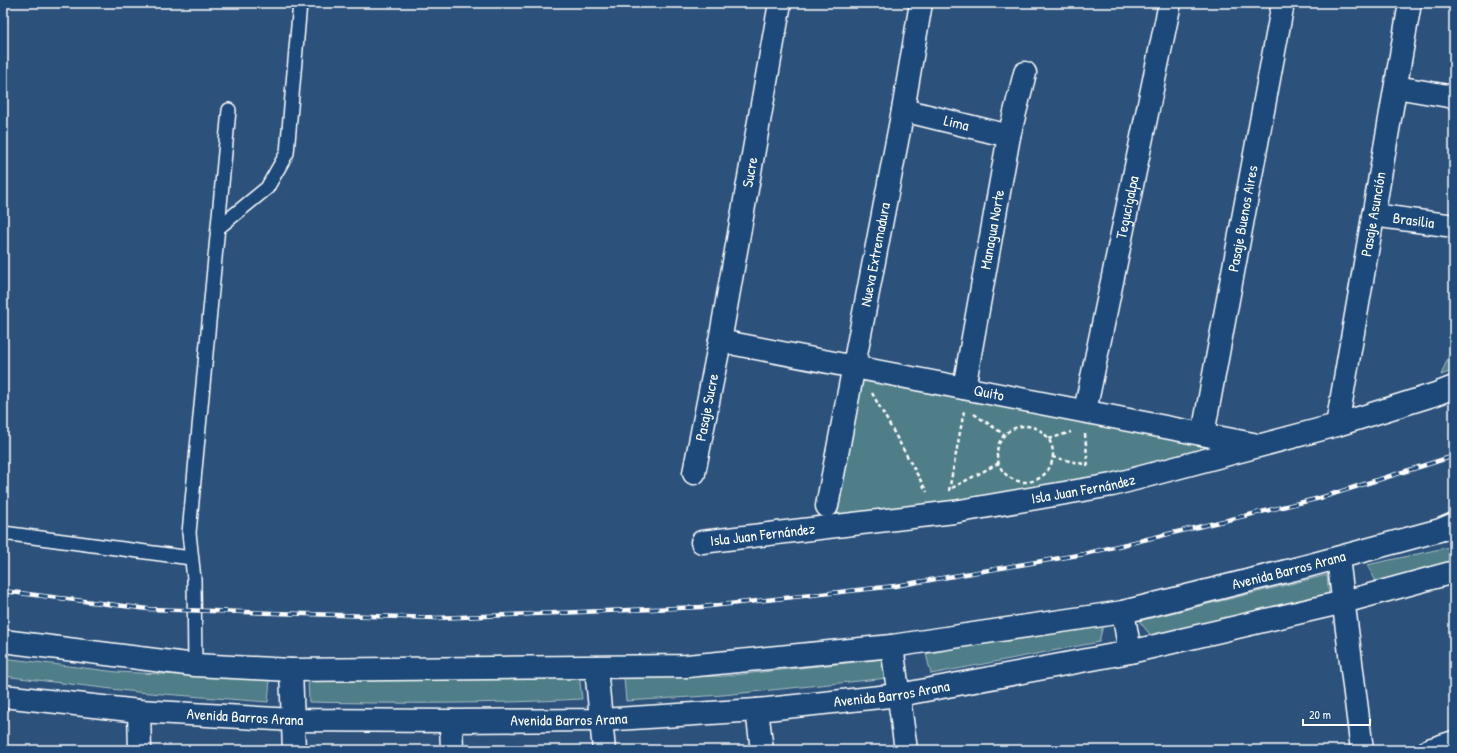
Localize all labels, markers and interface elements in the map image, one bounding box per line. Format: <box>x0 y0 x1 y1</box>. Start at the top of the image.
street label: Lima <box>942 109 971 136</box>
street label: Sucre <box>736 155 762 189</box>
street label: Pasaje Buenos Aires <box>1222 164 1263 273</box>
street label: Pasaje Asunción <box>1355 170 1391 258</box>
street label: Tegucigalpa <box>1110 174 1144 241</box>
street label: Managua Norte <box>974 188 1009 271</box>
street label: Nueva Extremadura <box>855 201 895 308</box>
street label: Brasilia <box>1392 207 1436 233</box>
street label: Pasaje Sucre <box>690 372 723 443</box>
street label: Quito <box>972 379 1006 406</box>
street label: Isla Juan Fernández <box>1030 468 1138 509</box>
street label: Isla Juan Fernández <box>709 518 817 551</box>
street label: Avenida Barros Arana <box>1230 545 1348 594</box>
street label: Avenida Barros Arana <box>833 675 951 712</box>
scale bar <box>1303 701 1370 727</box>
street label: Avenida Barros Arana <box>186 703 303 730</box>
text: 20 m <box>1309 706 1331 723</box>
street label: Avenida Barros Arana <box>510 707 628 731</box>

